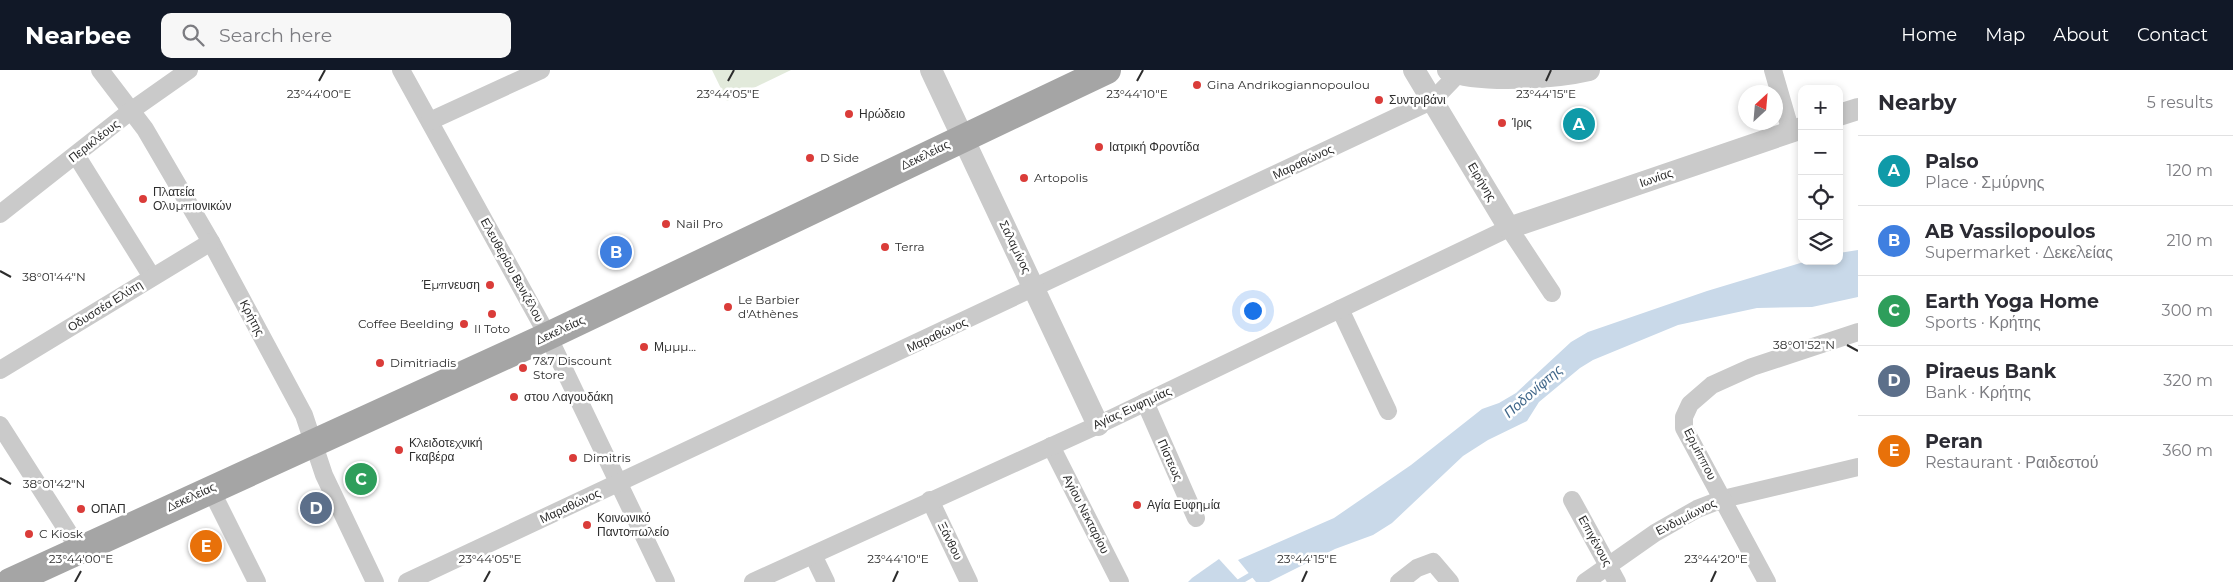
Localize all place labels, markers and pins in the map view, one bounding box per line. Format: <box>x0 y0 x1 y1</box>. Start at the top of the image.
place label: Gina Andrikogiannopoulou <box>1207 77 1370 92</box>
marker: Gina Andrikogiannopoulou <box>1191 79 1203 91</box>
place label: Συντριβάνι <box>1389 92 1446 107</box>
marker: Συντριβάνι <box>1373 94 1385 106</box>
pin: A <box>1563 105 1595 143</box>
place label: Ηρώδειο <box>859 106 906 121</box>
marker: Ηρώδειο <box>843 108 855 120</box>
place label: Ίρις <box>1511 115 1532 130</box>
marker: Ίρις <box>1496 117 1508 129</box>
place label: Ιατρική Φροντίδα <box>1109 139 1199 154</box>
marker: Ιατρική Φροντίδα <box>1093 141 1105 153</box>
place label: D Side <box>820 150 859 165</box>
marker: D Side <box>804 152 816 164</box>
place label: Artopolis <box>1034 170 1088 185</box>
marker: Artopolis <box>1018 172 1030 184</box>
place label: Πλατεία Ολυμπιονικών <box>153 184 231 213</box>
marker: Πλατεία Ολυμπιονικών <box>137 193 149 205</box>
place label: Nail Pro <box>676 216 723 231</box>
marker: Nail Pro <box>660 218 672 230</box>
pin: B <box>600 233 632 271</box>
place label: Terra <box>895 239 925 254</box>
marker: Terra <box>879 241 891 253</box>
place label: Έμπνευση <box>421 277 480 292</box>
marker: Έμπνευση <box>484 279 496 291</box>
place label: Le Barbier d'Athènes <box>738 292 800 321</box>
marker: Le Barbier d'Athènes <box>722 301 734 313</box>
marker: Il Toto <box>486 308 498 320</box>
place label: Coffee Beelding <box>358 316 454 331</box>
marker: Coffee Beelding <box>458 318 470 330</box>
place label: Il Toto <box>474 321 510 336</box>
place label: Μμμμ... <box>654 339 696 354</box>
marker: Μμμμ... <box>638 341 650 353</box>
place label: 7&7 Discount Store <box>533 353 612 382</box>
place label: Dimitriadis <box>390 355 456 370</box>
marker: Dimitriadis <box>374 357 386 369</box>
marker: 7&7 Discount Store <box>517 362 529 374</box>
place label: στου Λαγουδάκη <box>524 389 613 404</box>
marker: στου Λαγουδάκη <box>508 391 520 403</box>
place label: Κλειδοτεχνική Γκαβέρα <box>409 435 483 464</box>
marker: Κλειδοτεχνική Γκαβέρα <box>393 444 405 456</box>
place label: Dimitris <box>583 450 631 465</box>
marker: Dimitris <box>567 452 579 464</box>
pin: C <box>345 460 377 498</box>
pin: D <box>300 489 332 527</box>
place label: Αγία Ευφημία <box>1147 497 1220 512</box>
marker: Αγία Ευφημία <box>1131 499 1143 511</box>
place label: ΟΠΑΠ <box>91 501 126 516</box>
marker: ΟΠΑΠ <box>75 503 87 515</box>
place label: Κοινωνικό Παντοπωλείο <box>597 510 669 539</box>
marker: Κοινωνικό Παντοπωλείο <box>581 519 593 531</box>
place label: C Kiosk <box>39 526 84 541</box>
pin: E <box>190 527 222 565</box>
marker: C Kiosk <box>23 528 35 540</box>

